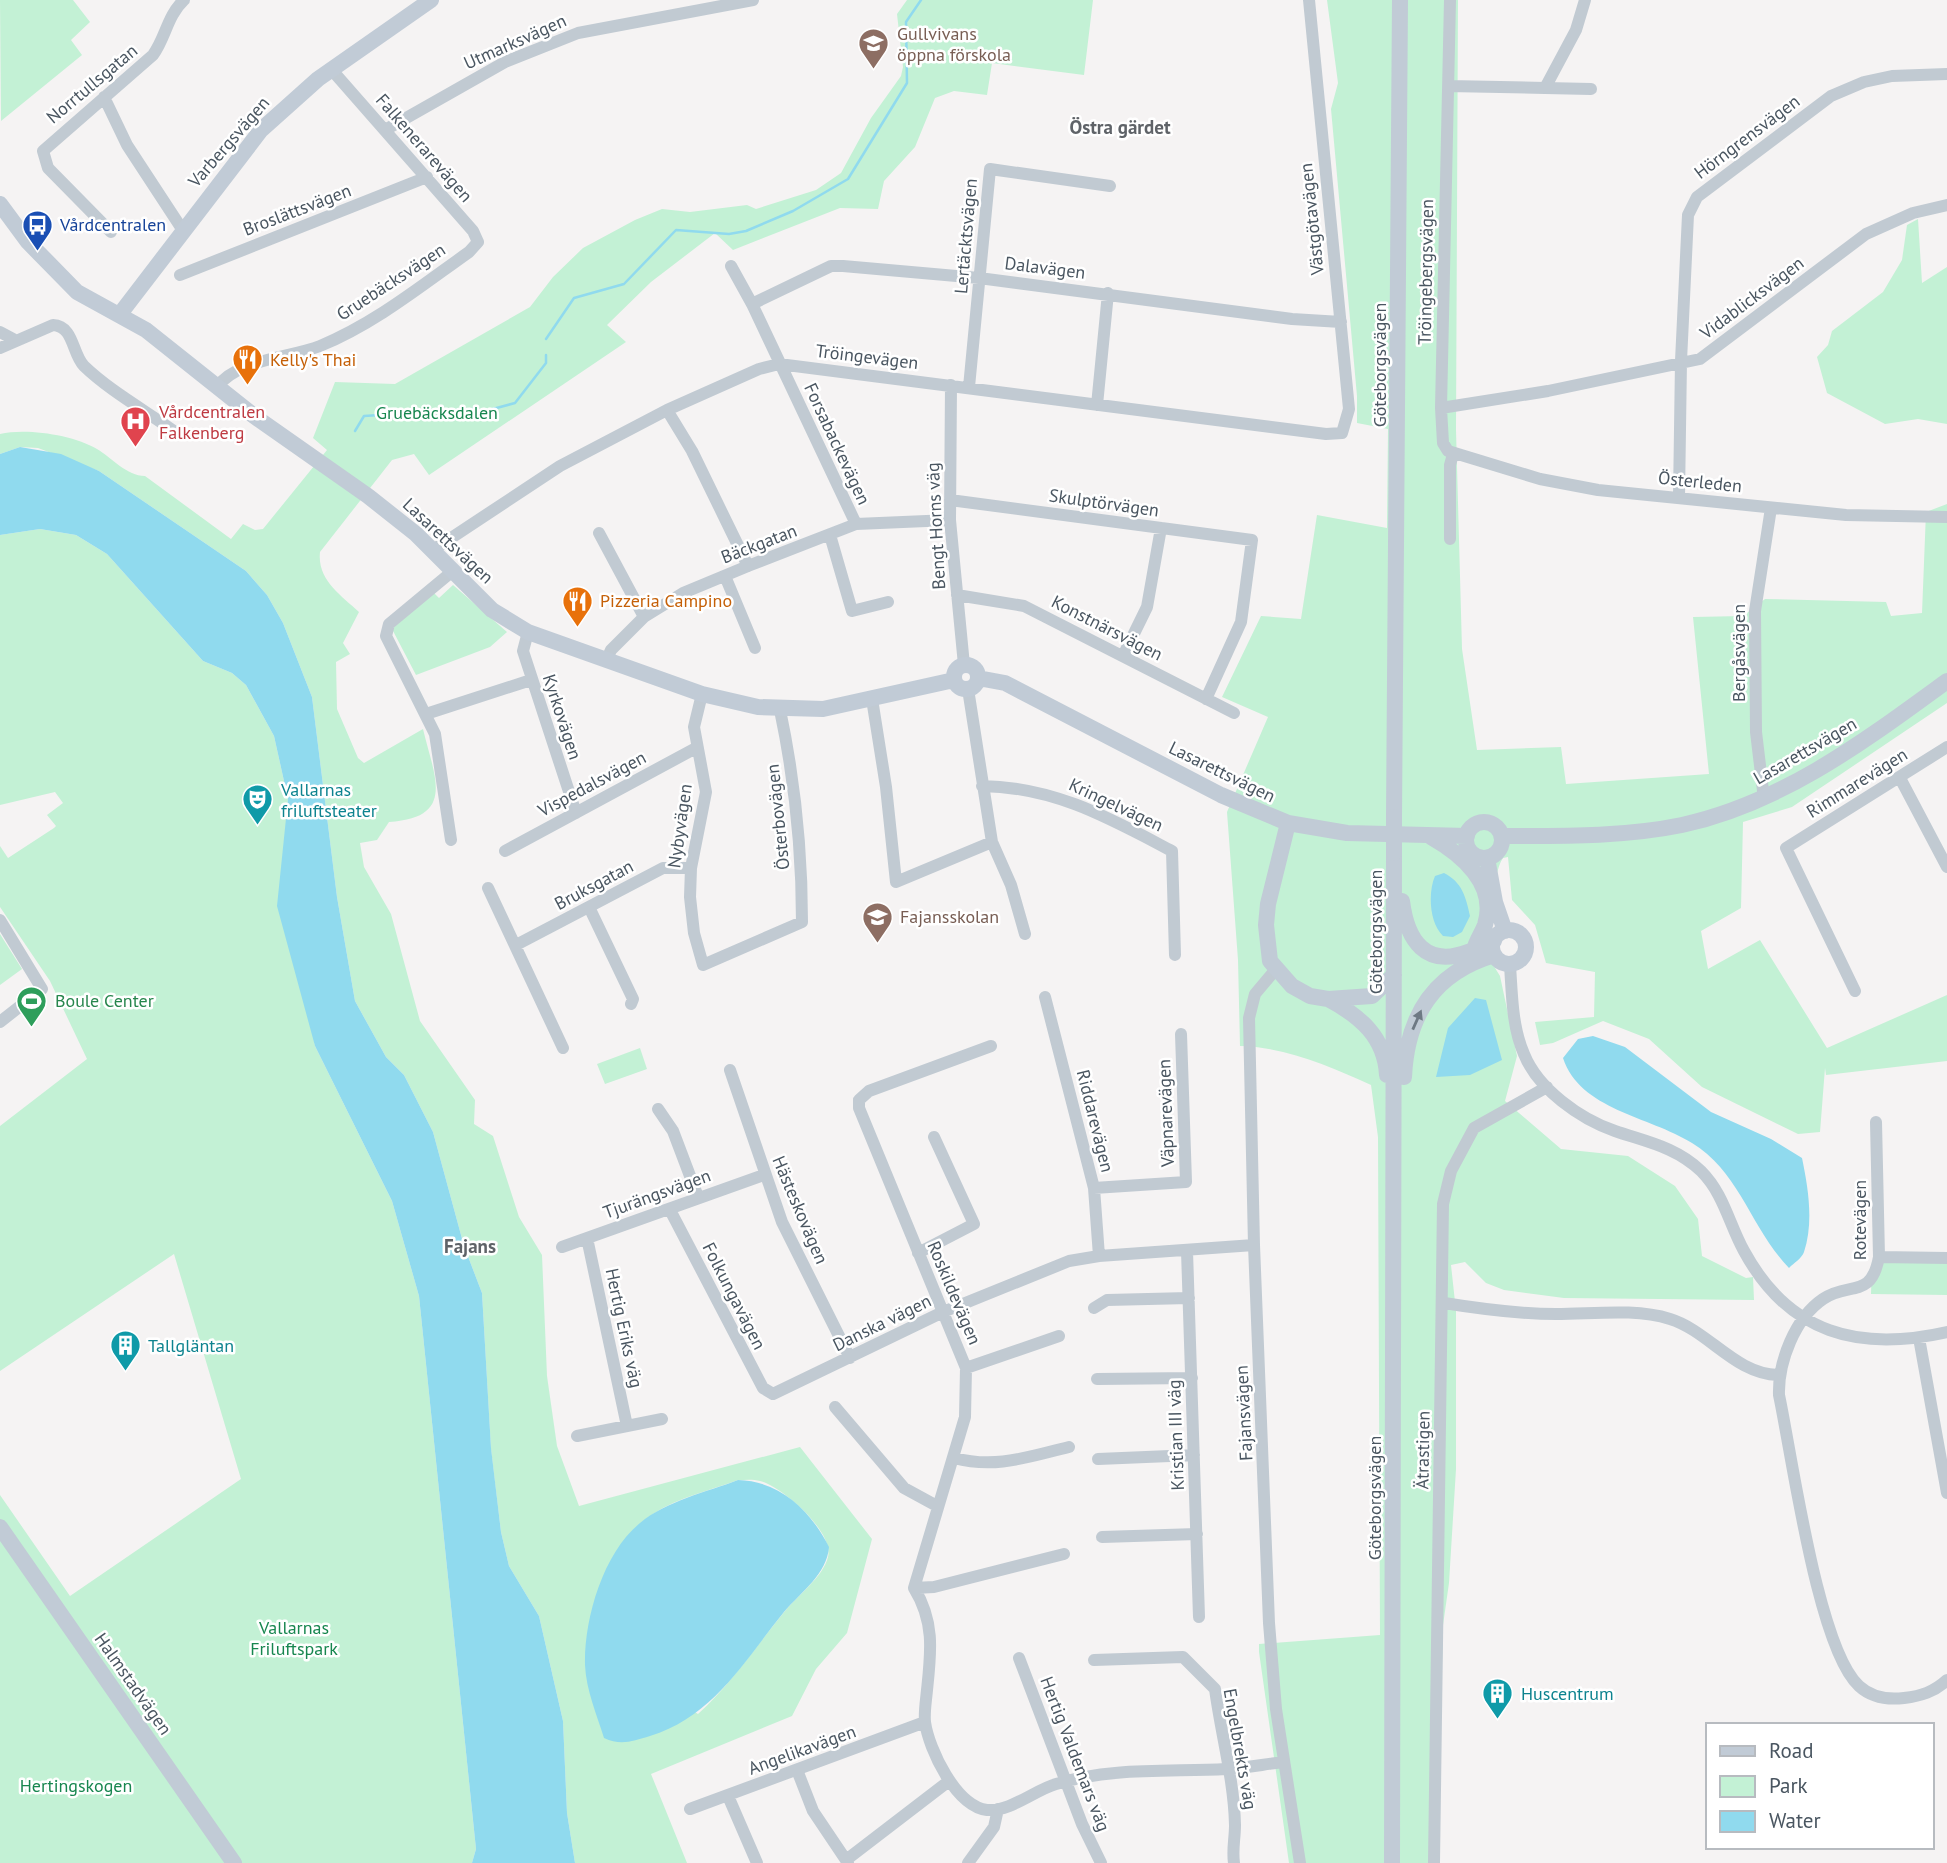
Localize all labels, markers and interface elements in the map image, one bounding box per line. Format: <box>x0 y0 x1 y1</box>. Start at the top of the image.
street label: Utmarksvägen <box>460 9 570 74</box>
place label: Gullvivans öppna förskola <box>897 22 1011 66</box>
school or university icon: Gullvivans öppna förskola <box>857 27 891 71</box>
street label: Norrtullsgatan <box>41 39 142 128</box>
street label: Falkenerarevägen <box>371 89 478 207</box>
street label: Hörngrensvägen <box>1689 89 1804 184</box>
street label: Varbergsvägen <box>182 92 274 193</box>
district label: Östra gärdet <box>1069 115 1171 139</box>
street label: Västgötavägen <box>1294 162 1329 277</box>
street label: Lertäcktsvägen <box>949 177 982 295</box>
street label: Broslättsvägen <box>239 178 354 241</box>
street label: Tröingebergsvägen <box>1413 199 1438 345</box>
bus stop icon: Vårdcentralen <box>20 208 54 252</box>
place label: Vårdcentralen <box>59 213 166 236</box>
street label: Gruebäcksvägen <box>332 238 449 325</box>
street label: Dalavägen <box>1003 251 1087 284</box>
street label: Vidablicksvägen <box>1694 251 1808 345</box>
street label: Göteborgsvägen <box>1368 303 1391 427</box>
street label: Tröingevägen <box>814 339 920 374</box>
restaurant icon: Kelly's Thai <box>230 343 264 387</box>
place label: Kelly's Thai <box>270 348 356 371</box>
street label: Forsabackevägen <box>799 379 876 508</box>
place label: Vårdcentralen Falkenberg <box>158 400 265 444</box>
park label: Gruebäcksdalen <box>376 401 498 424</box>
hospital icon: Vårdcentralen Falkenberg <box>119 405 153 449</box>
street label: Bengt Horns väg <box>921 462 950 590</box>
street label: Österleden <box>1657 466 1743 497</box>
street label: Skulptörvägen <box>1048 483 1161 522</box>
street label: Lasarettsvägen <box>398 493 498 588</box>
street label: Bäckgatan <box>718 519 800 569</box>
restaurant icon: Pizzeria Campino <box>560 584 594 628</box>
place label: Pizzeria Campino <box>600 589 732 612</box>
street label: Konstnärsvägen <box>1048 590 1167 666</box>
street label: Bergåsvägen <box>1727 604 1750 702</box>
street label: Kyrkovägen <box>538 671 587 763</box>
street label: Lasarettsvägen <box>1749 712 1861 789</box>
street label: Lasarettsvägen <box>1165 736 1279 807</box>
street label: Rimmarevägen <box>1802 742 1912 823</box>
street label: Vispedalsvägen <box>533 745 650 822</box>
street label: Österbovägen <box>761 763 795 871</box>
street label: Kringelvägen <box>1065 773 1167 836</box>
place label: Vallarnas friluftsteater <box>280 778 377 822</box>
street label: Nybyvägen <box>662 782 697 870</box>
theatre icon: Vallarnas friluftsteater <box>241 783 275 827</box>
street label: Bruksgatan <box>550 854 637 915</box>
street label: Göteborgsvägen <box>1364 870 1387 994</box>
school or university icon: Fajansskolan <box>860 900 894 944</box>
place label: Fajansskolan <box>900 905 999 928</box>
sports icon: Boule Center <box>15 984 49 1028</box>
place label: Boule Center <box>55 989 154 1012</box>
one-way arrow <box>1411 1010 1423 1030</box>
street label: Väpnarevägen <box>1152 1059 1179 1168</box>
street label: Riddarevägen <box>1072 1067 1119 1175</box>
street label: Hästeskovägen <box>767 1152 834 1267</box>
street label: Tjurängsvägen <box>600 1163 714 1224</box>
street label: Rotevägen <box>1848 1180 1871 1260</box>
district label: Fajans <box>444 1234 496 1258</box>
street label: Roskildevägen <box>922 1237 987 1348</box>
street label: Folkungavägen <box>698 1238 771 1353</box>
street label: Hertig Eriks väg <box>601 1266 648 1390</box>
street label: Danska vägen <box>829 1289 935 1356</box>
building icon: Tallgläntan <box>108 1329 142 1373</box>
place label: Tallgläntan <box>148 1334 234 1357</box>
street label: Fajansvägen <box>1230 1365 1257 1461</box>
street label: Kristian III väg <box>1162 1379 1189 1491</box>
street label: Ätrastigen <box>1410 1411 1435 1489</box>
street label: Göteborgsvägen <box>1363 1436 1386 1560</box>
park label: Vallarnas Friluftspark <box>250 1616 338 1660</box>
street label: Halmstadvägen <box>90 1628 177 1739</box>
street label: Hertig Valdemars väg <box>1035 1673 1116 1835</box>
building icon: Huscentrum <box>1481 1677 1515 1721</box>
place label: Huscentrum <box>1521 1682 1614 1705</box>
street label: Engelbrekts väg <box>1219 1687 1262 1811</box>
street label: Angelikavägen <box>745 1719 859 1780</box>
legend <box>1706 1723 1933 1849</box>
text: Road <box>1769 1737 1813 1764</box>
text: Park <box>1769 1772 1808 1799</box>
park label: Hertingskogen <box>20 1774 132 1797</box>
text: Water <box>1769 1807 1821 1834</box>

